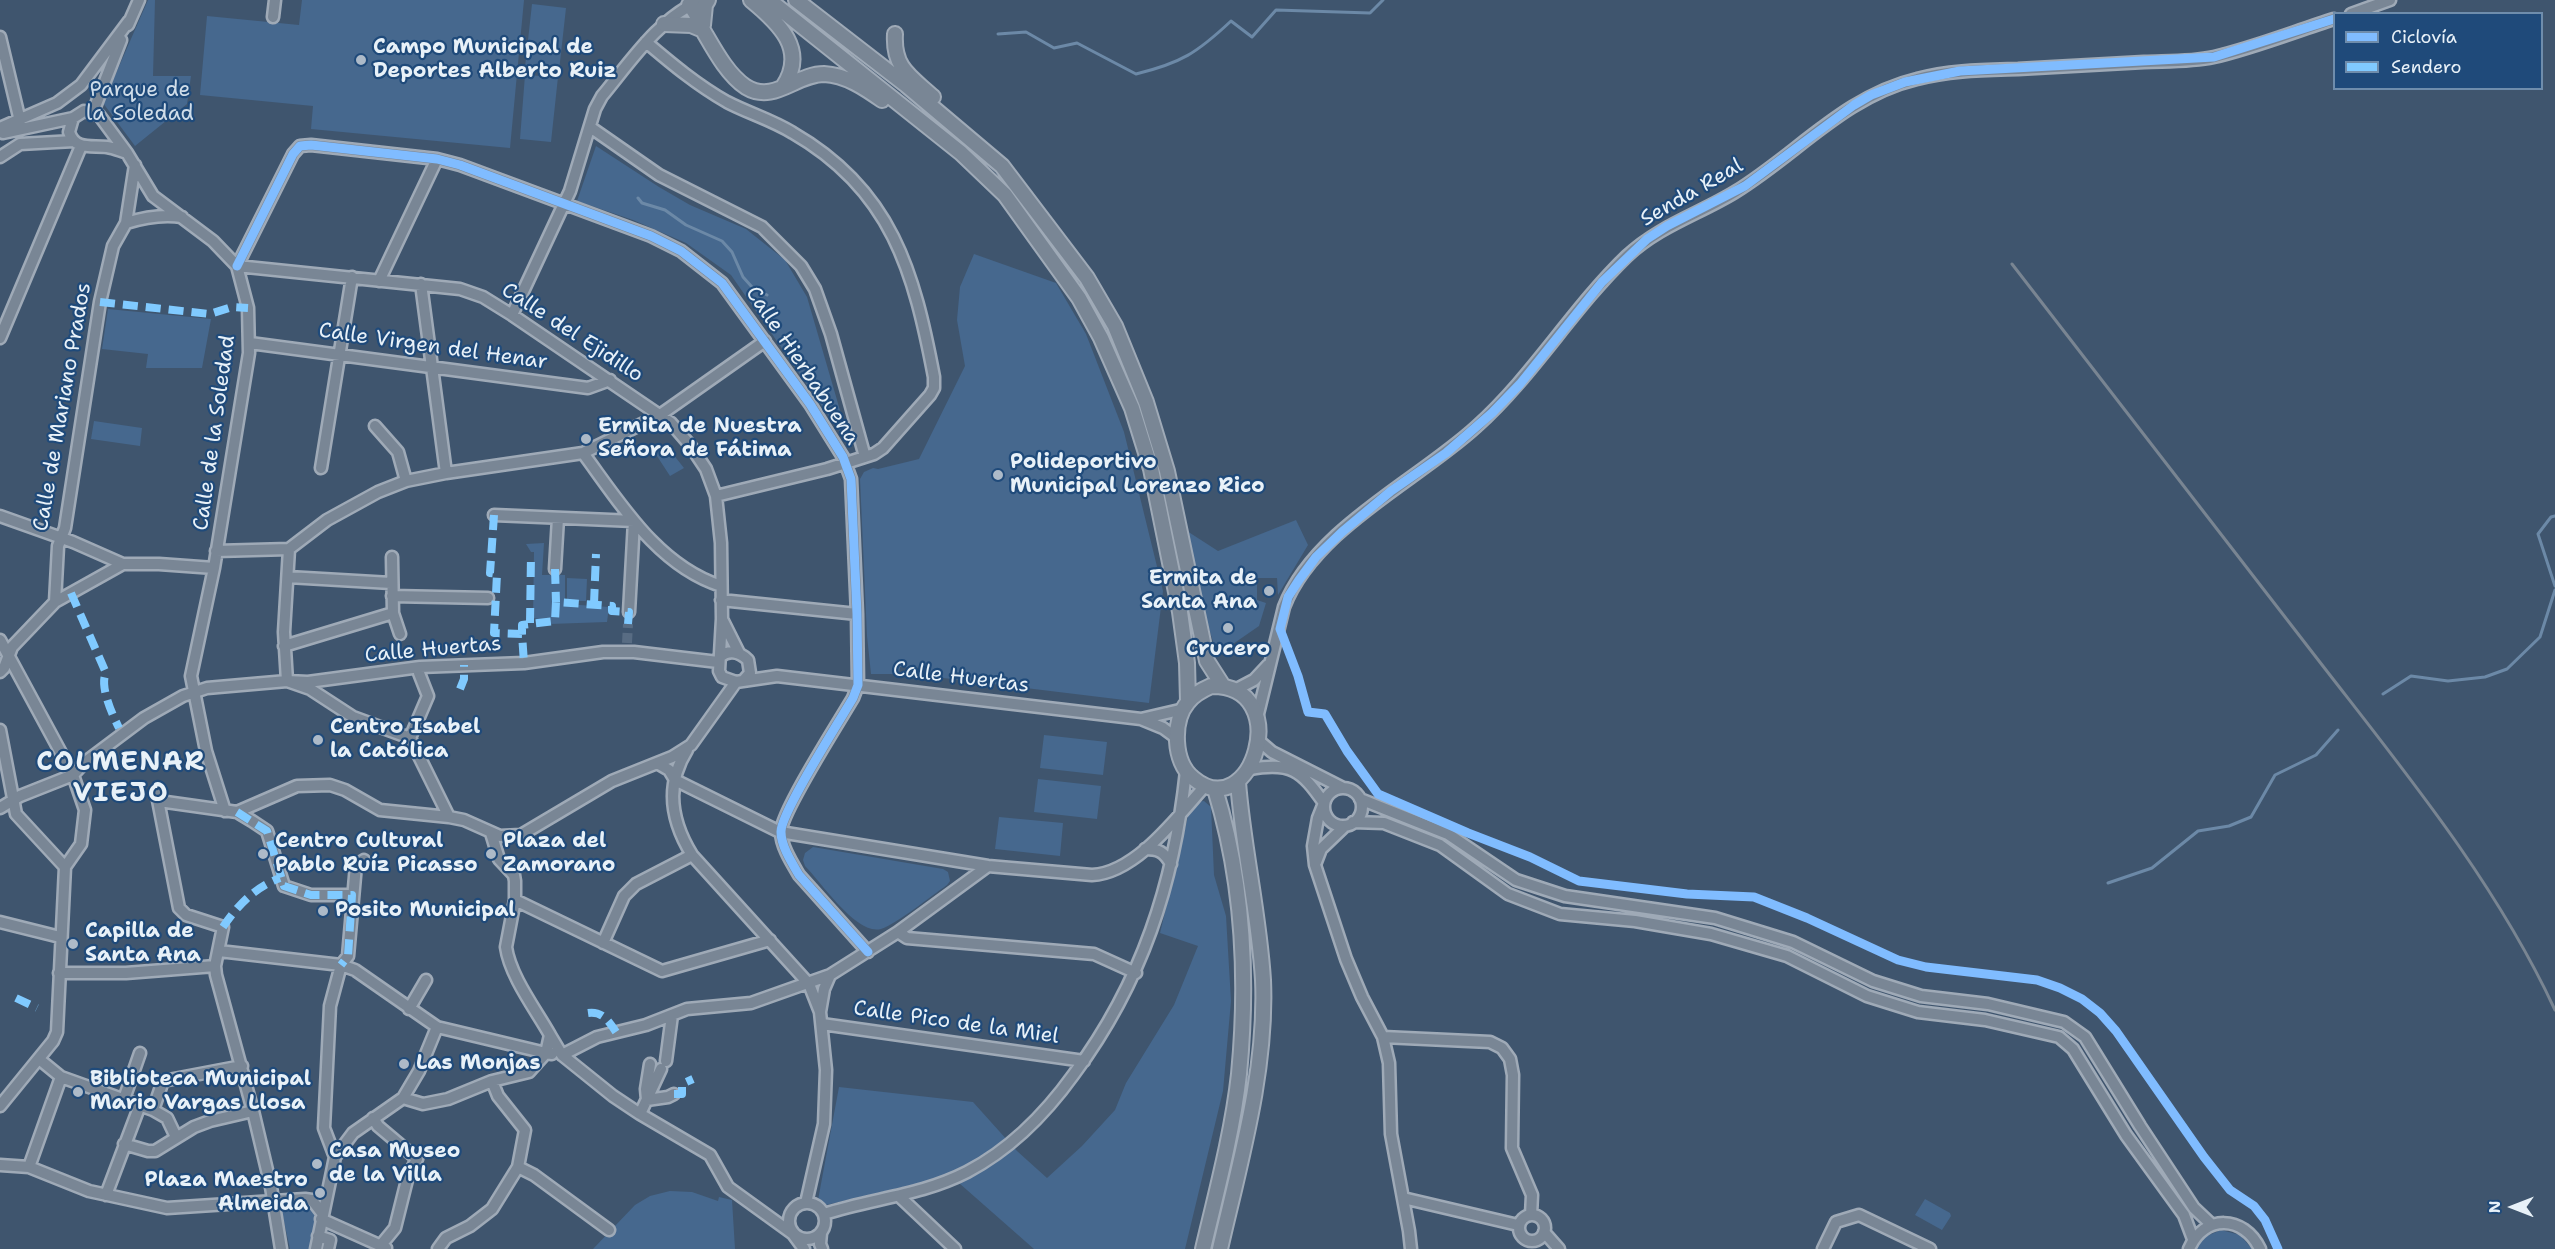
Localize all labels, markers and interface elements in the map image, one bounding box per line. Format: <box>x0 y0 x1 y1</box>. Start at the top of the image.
legend <box>2333 12 2543 90</box>
text: Ciclovía <box>2391 25 2457 49</box>
place label: Campo Municipal de Deportes Alberto Ruiz <box>373 35 617 85</box>
marker: Campo Municipal de Deportes Alberto Ruiz <box>354 53 368 67</box>
text: Sendero <box>2391 55 2461 79</box>
park label: Parque de la Soledad <box>86 78 194 128</box>
street label: Senda Real <box>1636 153 1748 233</box>
street label: Calle del Ejidillo <box>496 278 648 388</box>
street label: Calle de Mariano Prados <box>29 281 97 533</box>
street label: Calle Hierbabuena <box>740 282 864 450</box>
street label: Calle Virgen del Henar <box>317 318 549 376</box>
street label: Calle de la Soledad <box>189 334 241 532</box>
place label: Ermita de Nuestra Señora de Fátima <box>598 414 801 464</box>
marker: Ermita de Nuestra Señora de Fátima <box>579 432 593 446</box>
place label: Polideportivo Municipal Lorenzo Rico <box>1010 450 1265 500</box>
marker: Polideportivo Municipal Lorenzo Rico <box>991 468 1005 482</box>
place label: Ermita de Santa Ana <box>1141 566 1257 616</box>
marker: Ermita de Santa Ana <box>1262 584 1276 598</box>
marker: Crucero <box>1221 621 1235 635</box>
street label: Calle Huertas <box>364 631 502 669</box>
place label: Crucero <box>1186 637 1270 663</box>
street label: Calle Huertas <box>891 657 1031 699</box>
place label: Centro Isabel la Católica <box>330 715 480 765</box>
marker: Centro Isabel la Católica <box>311 733 325 747</box>
district label: COLMENAR VIEJO <box>36 747 206 810</box>
place label: Centro Cultural Pablo Ruíz Picasso <box>275 829 478 879</box>
place label: Plaza del Zamorano <box>503 829 615 879</box>
marker: Centro Cultural Pablo Ruíz Picasso <box>256 847 270 861</box>
marker: Plaza del Zamorano <box>484 847 498 861</box>
place label: Posito Municipal <box>335 898 516 924</box>
marker: Posito Municipal <box>316 904 330 918</box>
place label: Capilla de Santa Ana <box>85 919 201 969</box>
marker: Capilla de Santa Ana <box>66 937 80 951</box>
street label: Calle Pico de la Miel <box>852 996 1060 1050</box>
place label: Las Monjas <box>416 1051 540 1077</box>
marker: Las Monjas <box>397 1057 411 1071</box>
place label: Biblioteca Municipal Mario Vargas Llosa <box>90 1067 311 1117</box>
marker: Biblioteca Municipal Mario Vargas Llosa <box>71 1085 85 1099</box>
place label: Casa Museo de la Villa <box>329 1139 460 1189</box>
marker: Casa Museo de la Villa <box>310 1157 324 1171</box>
place label: Plaza Maestro Almeida <box>144 1168 308 1218</box>
north arrow <box>2483 1177 2543 1237</box>
marker: Plaza Maestro Almeida <box>313 1186 327 1200</box>
text: N <box>2484 1201 2505 1213</box>

